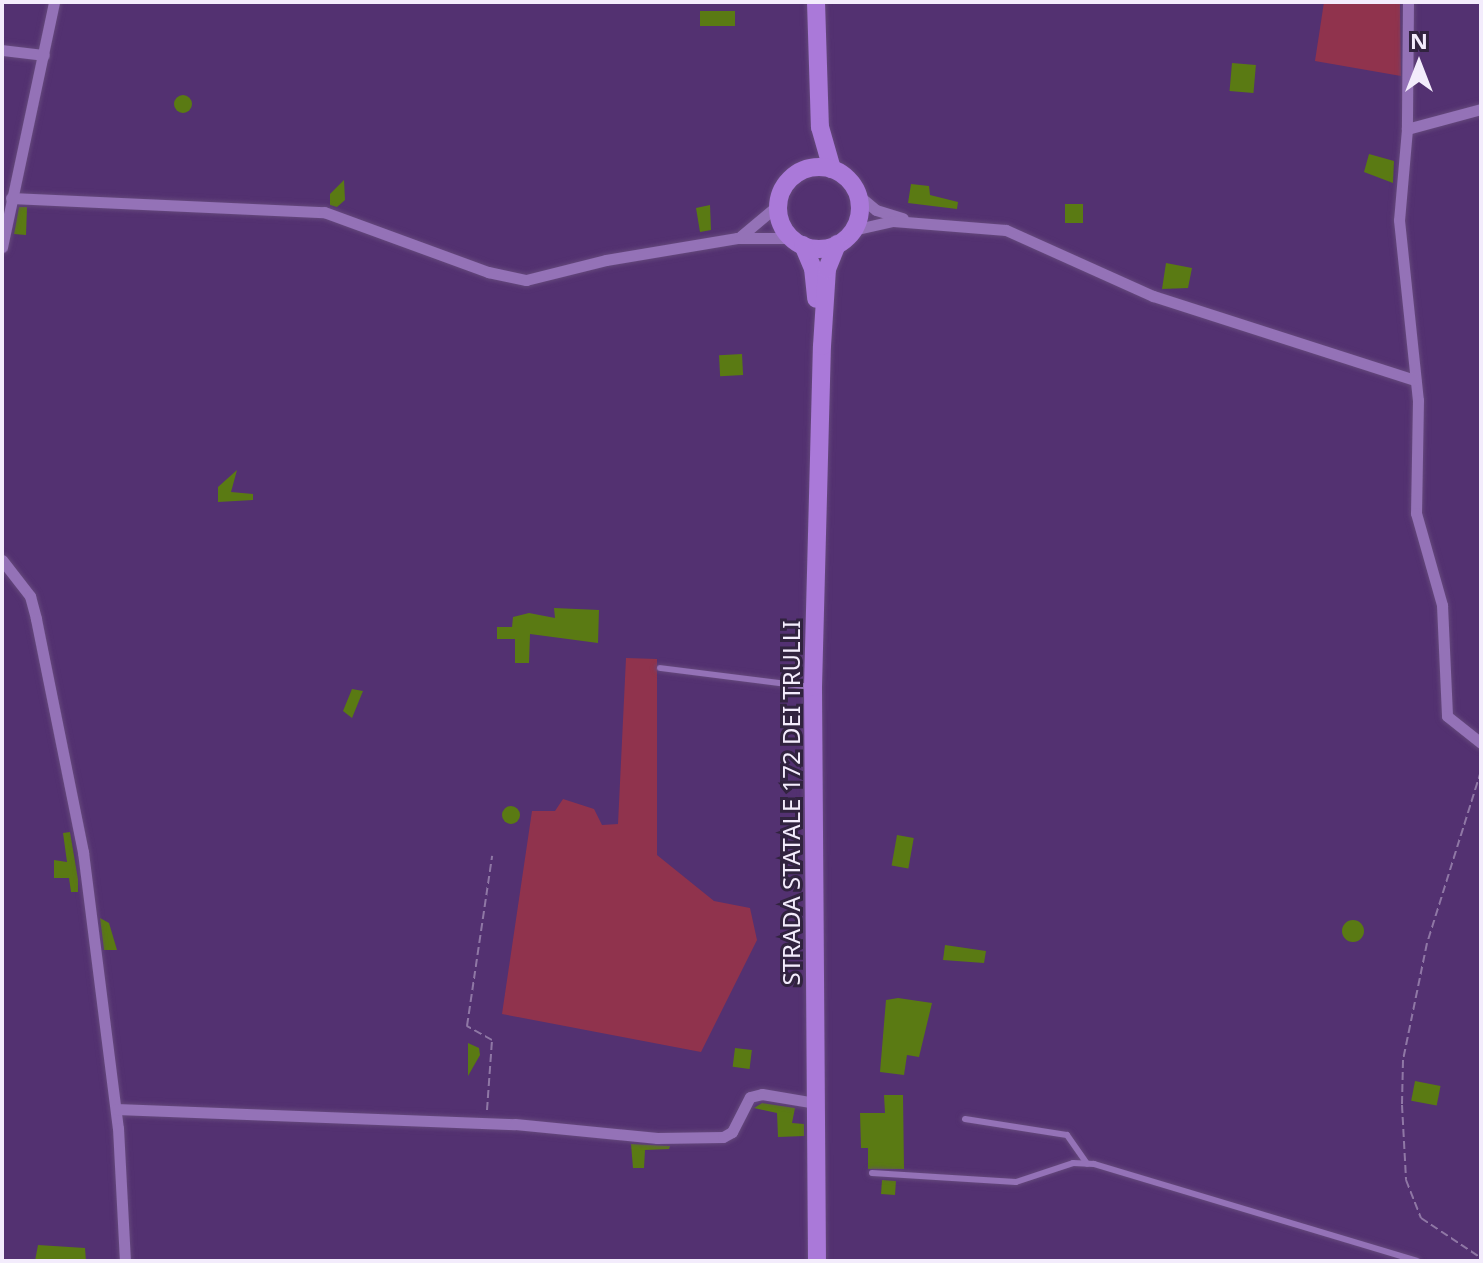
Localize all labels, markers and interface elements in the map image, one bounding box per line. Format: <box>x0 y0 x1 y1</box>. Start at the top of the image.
north arrow <box>1379 24 1459 104</box>
text: N <box>1410 25 1428 55</box>
street label: STRADA STATALE 172 DEI TRULLI <box>777 621 805 985</box>

